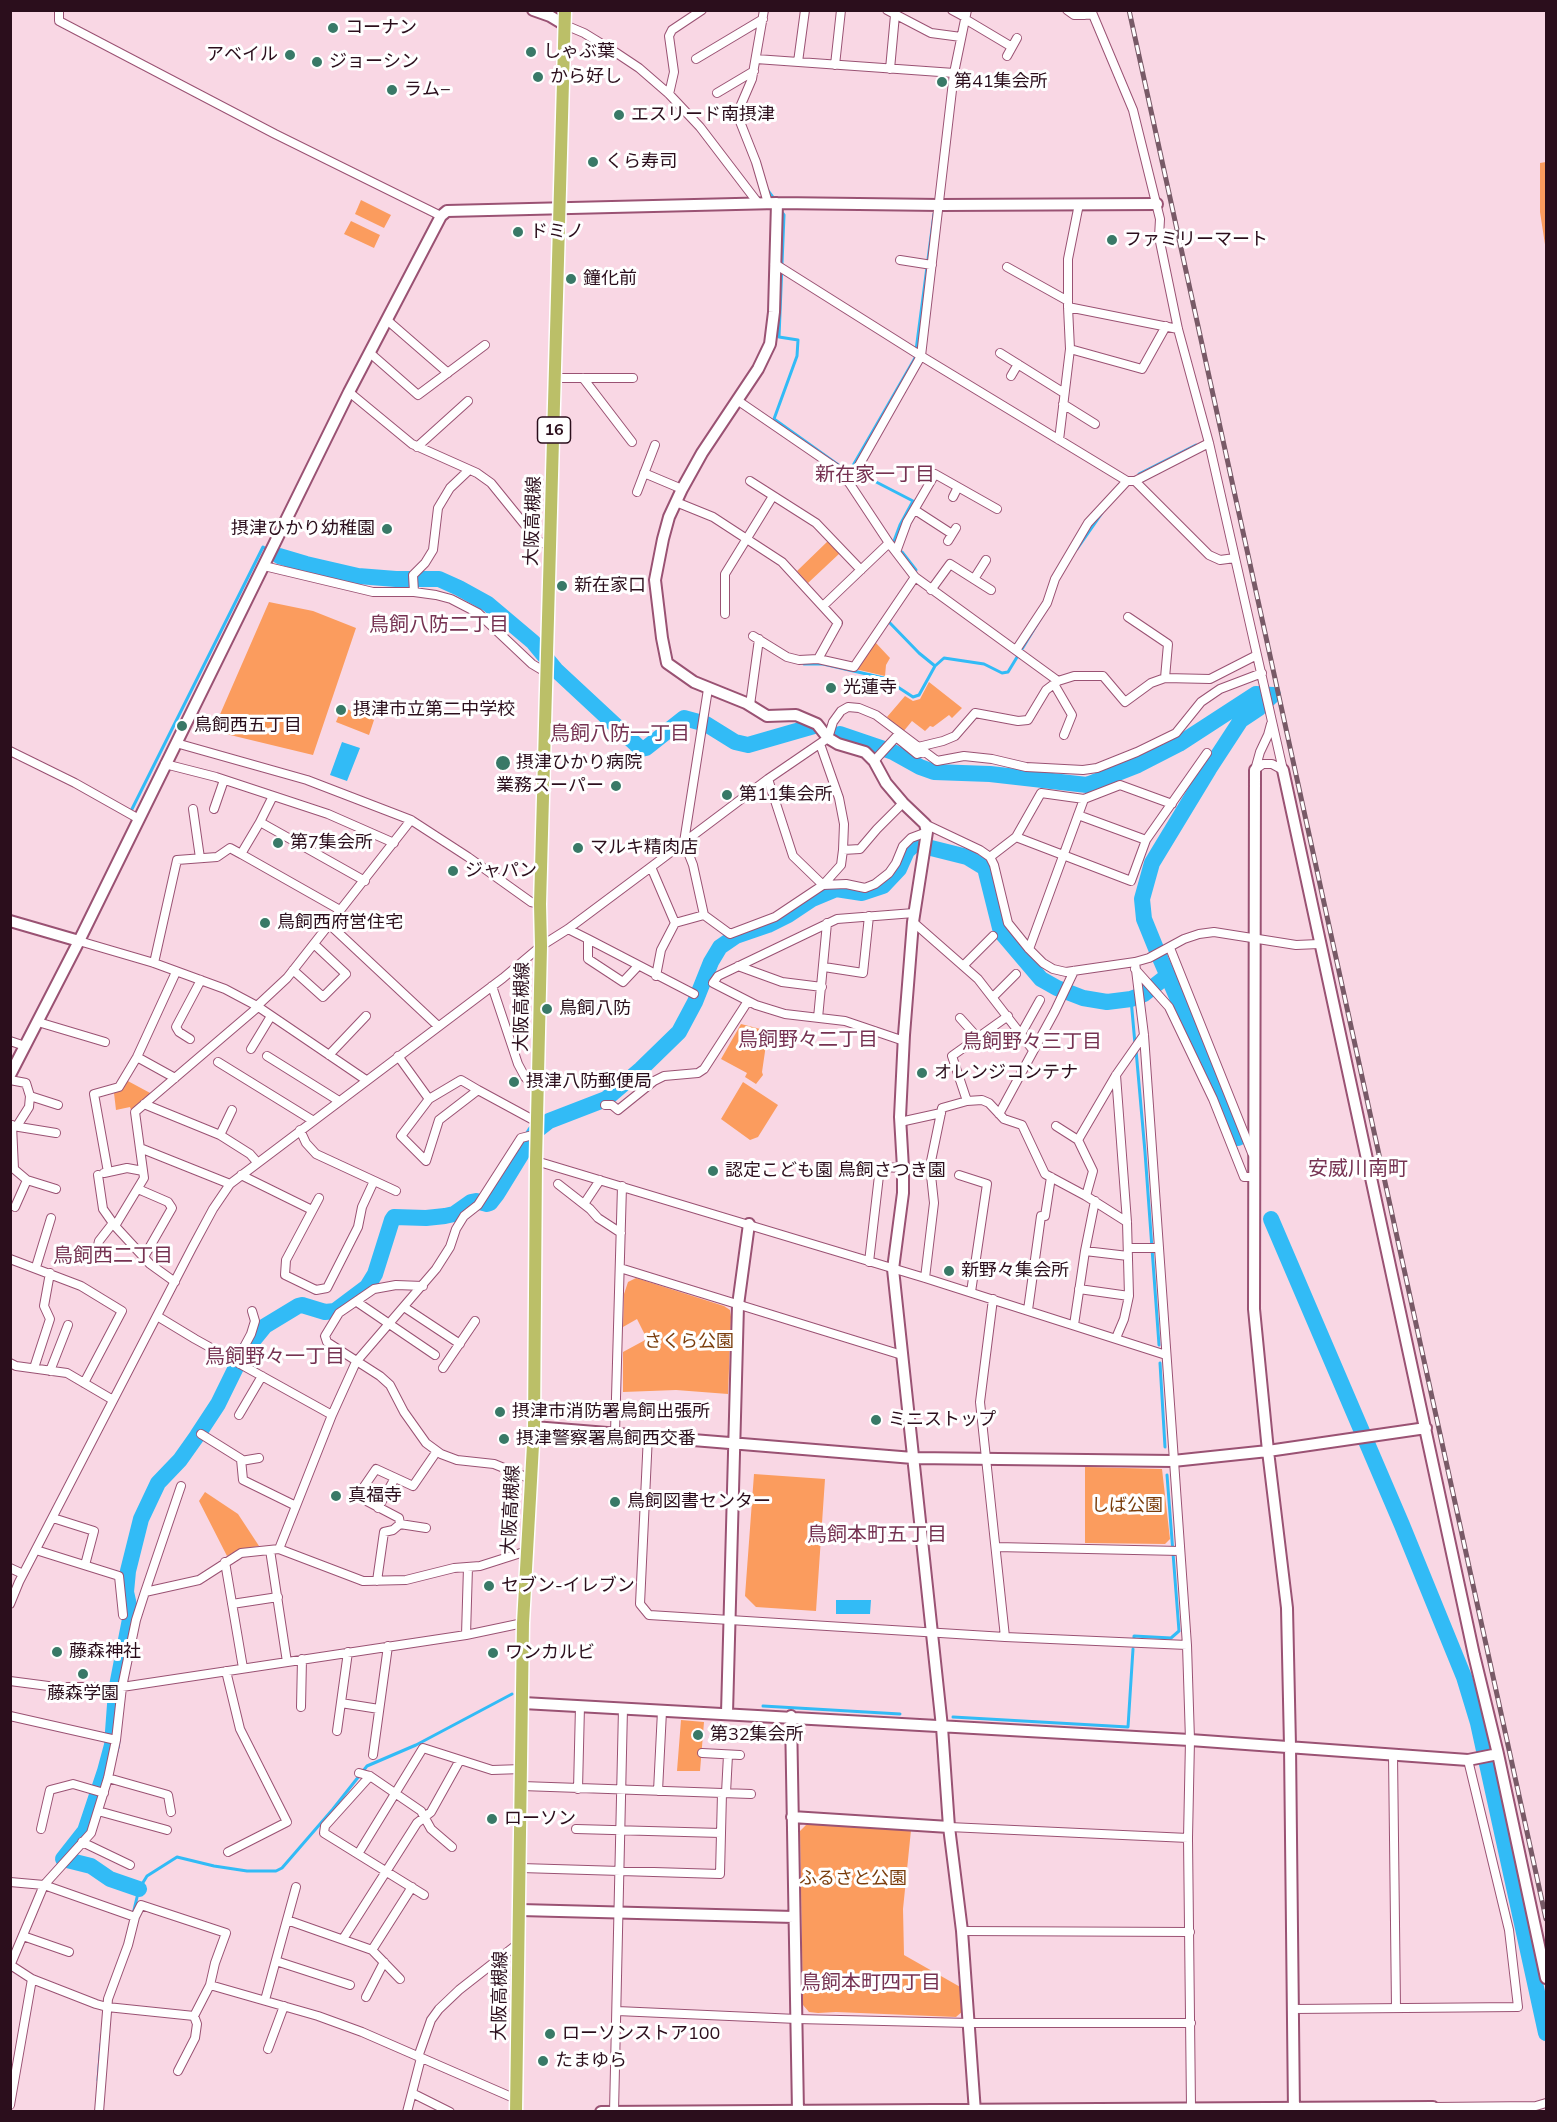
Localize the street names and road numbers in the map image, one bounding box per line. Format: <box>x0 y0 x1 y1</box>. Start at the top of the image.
road number: 16 <box>538 417 570 443</box>
street label: 大阪高槻線 <box>521 476 545 566</box>
street label: 大阪高槻線 <box>510 962 534 1052</box>
street label: 大阪高槻線 <box>498 1464 524 1556</box>
street label: 大阪高槻線 <box>488 1951 512 2041</box>

